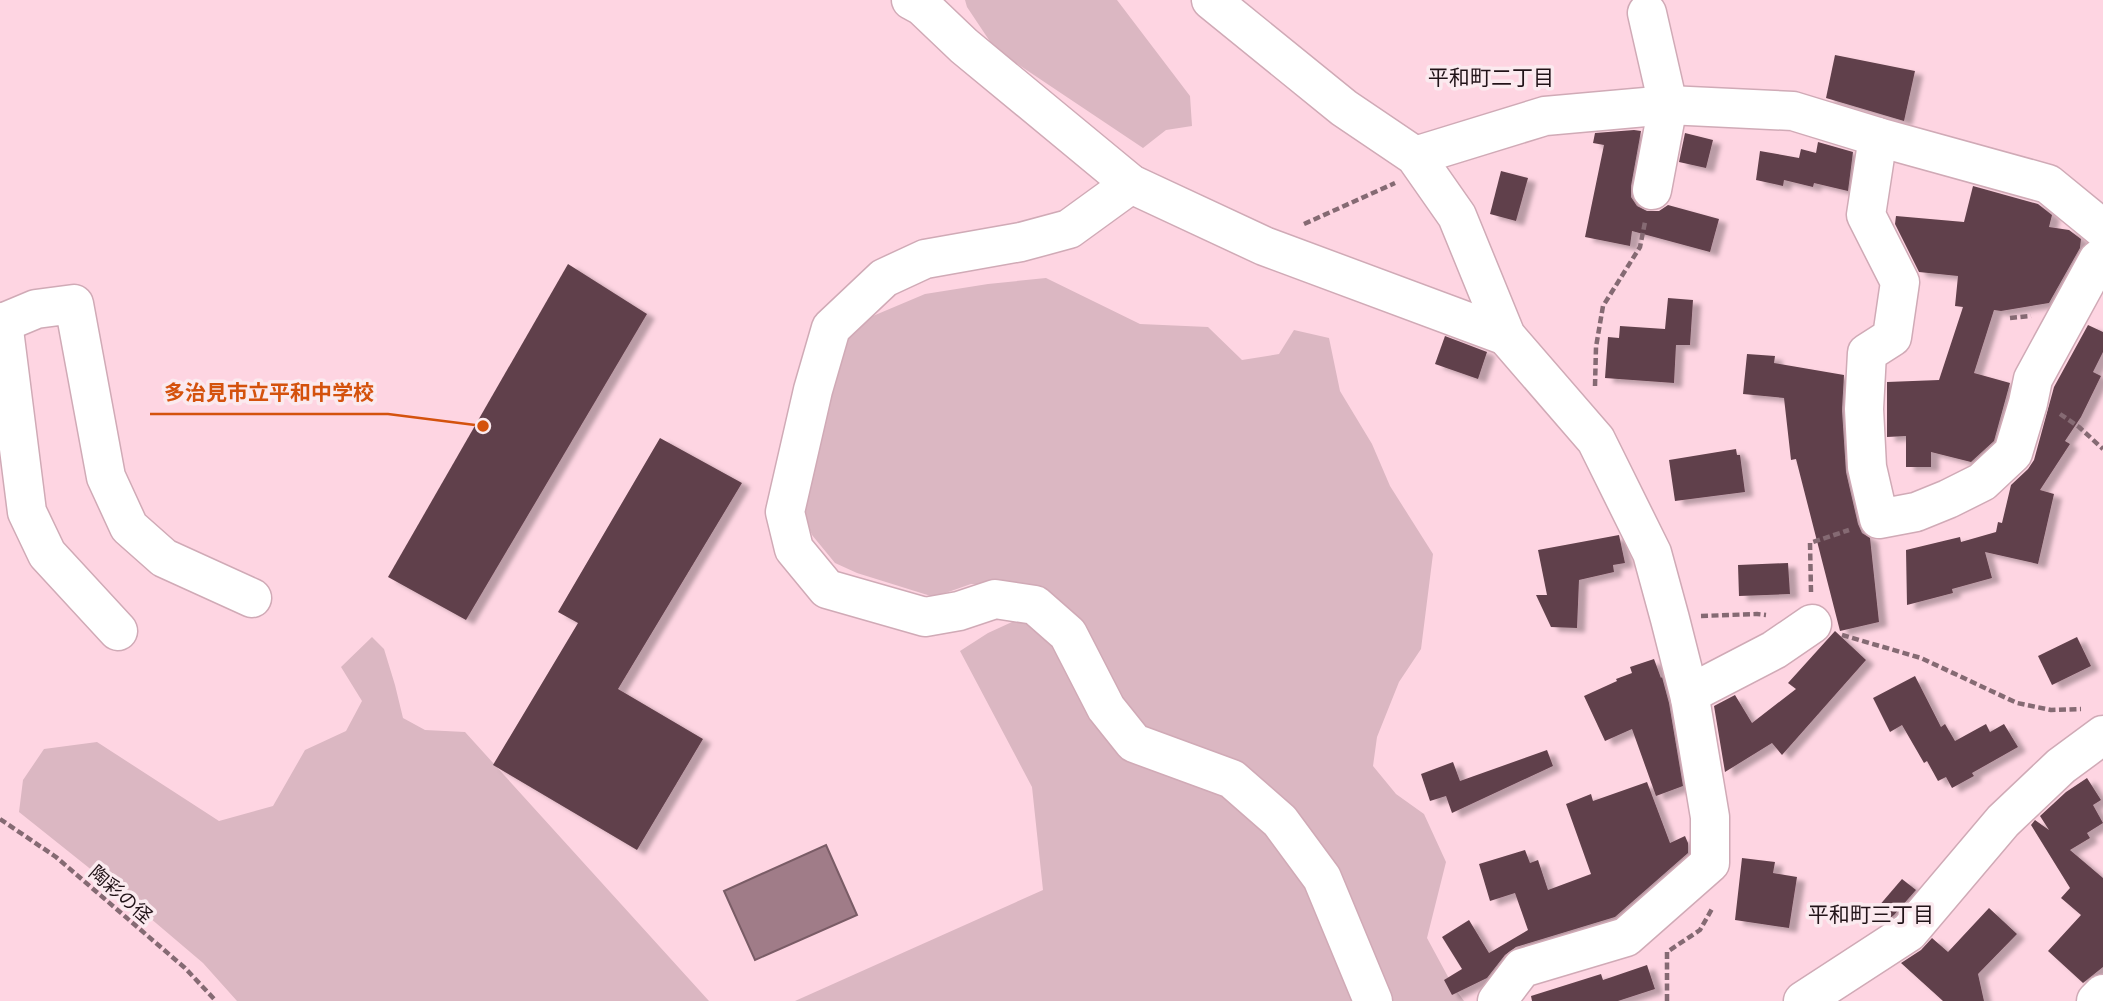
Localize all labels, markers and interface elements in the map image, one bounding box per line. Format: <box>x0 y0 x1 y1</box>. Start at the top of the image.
district label: 平和町二丁目 <box>1428 65 1554 90</box>
callout: 多治見市立平和中学校 <box>150 372 388 414</box>
text: 多治見市立平和中学校 <box>164 380 374 405</box>
street label: 陶彩の径 <box>85 861 157 927</box>
district label: 平和町三丁目 <box>1808 902 1934 927</box>

